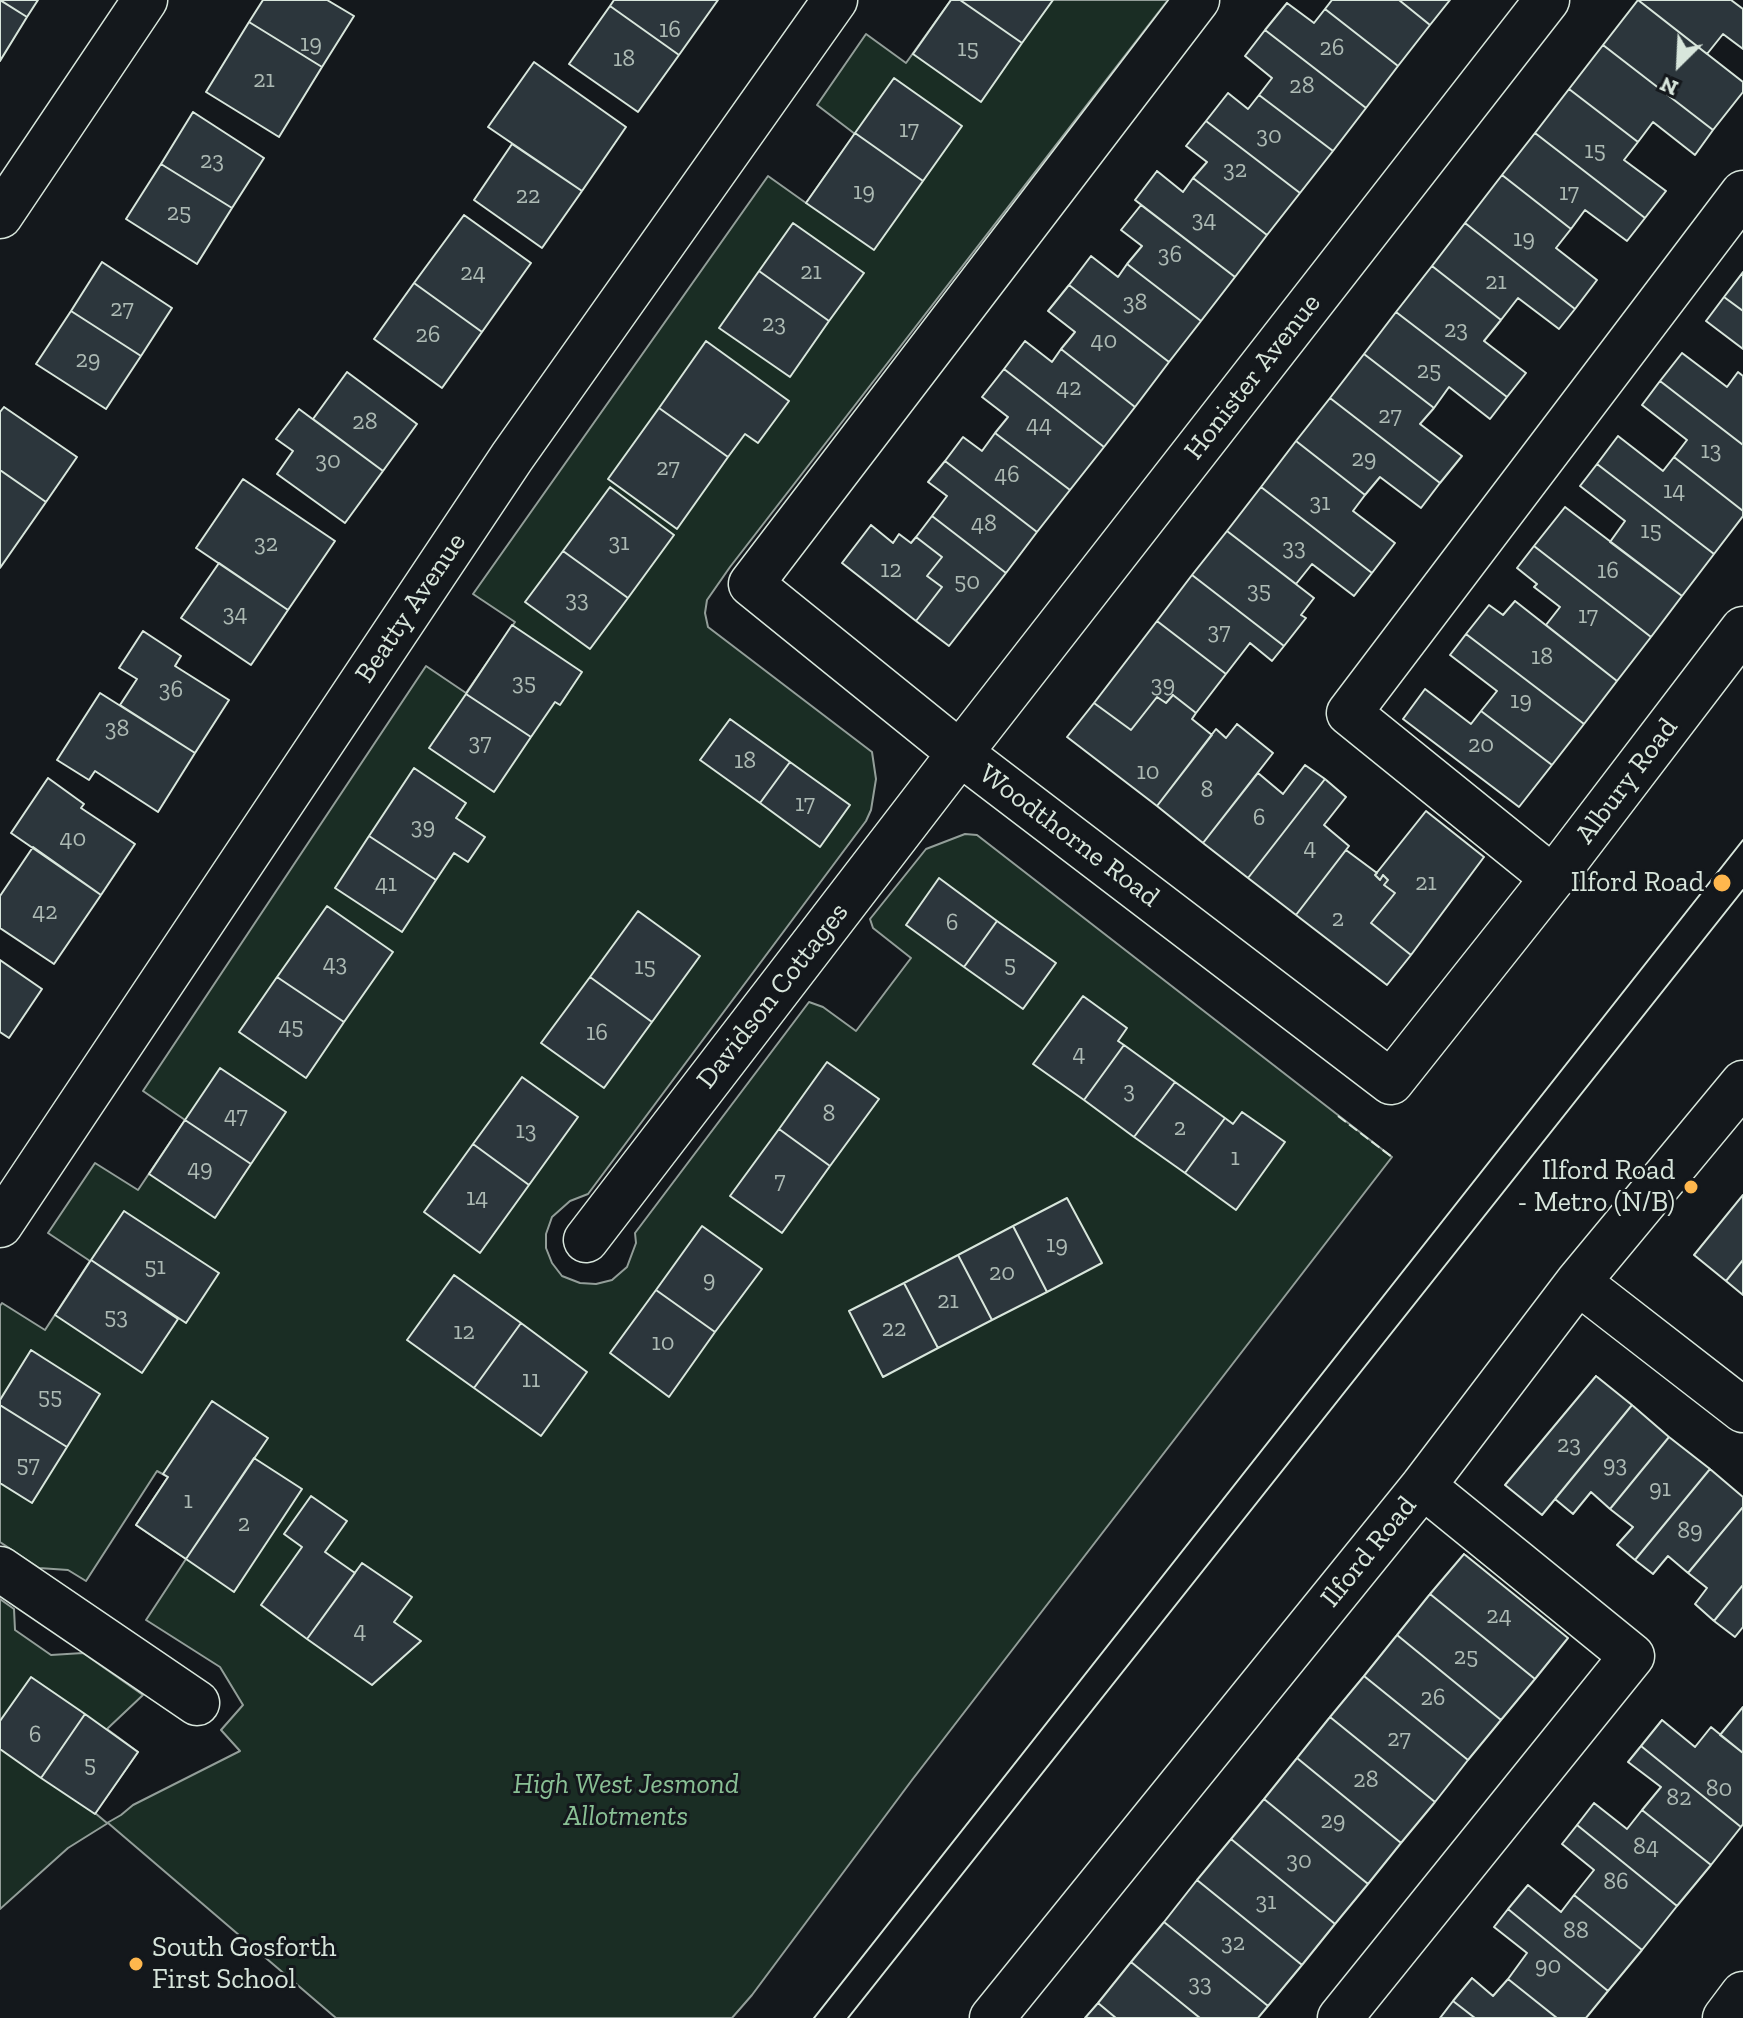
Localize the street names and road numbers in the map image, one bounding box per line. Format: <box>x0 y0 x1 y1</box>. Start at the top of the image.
street label: Honister Avenue <box>1178 287 1328 467</box>
street label: Beatty Avenue <box>348 527 474 689</box>
street label: Albury Road <box>1569 711 1685 851</box>
street label: Woodthorne Road <box>972 757 1166 915</box>
street label: Davidson Cottages <box>690 896 856 1096</box>
street label: Ilford Road <box>1314 1490 1424 1614</box>

